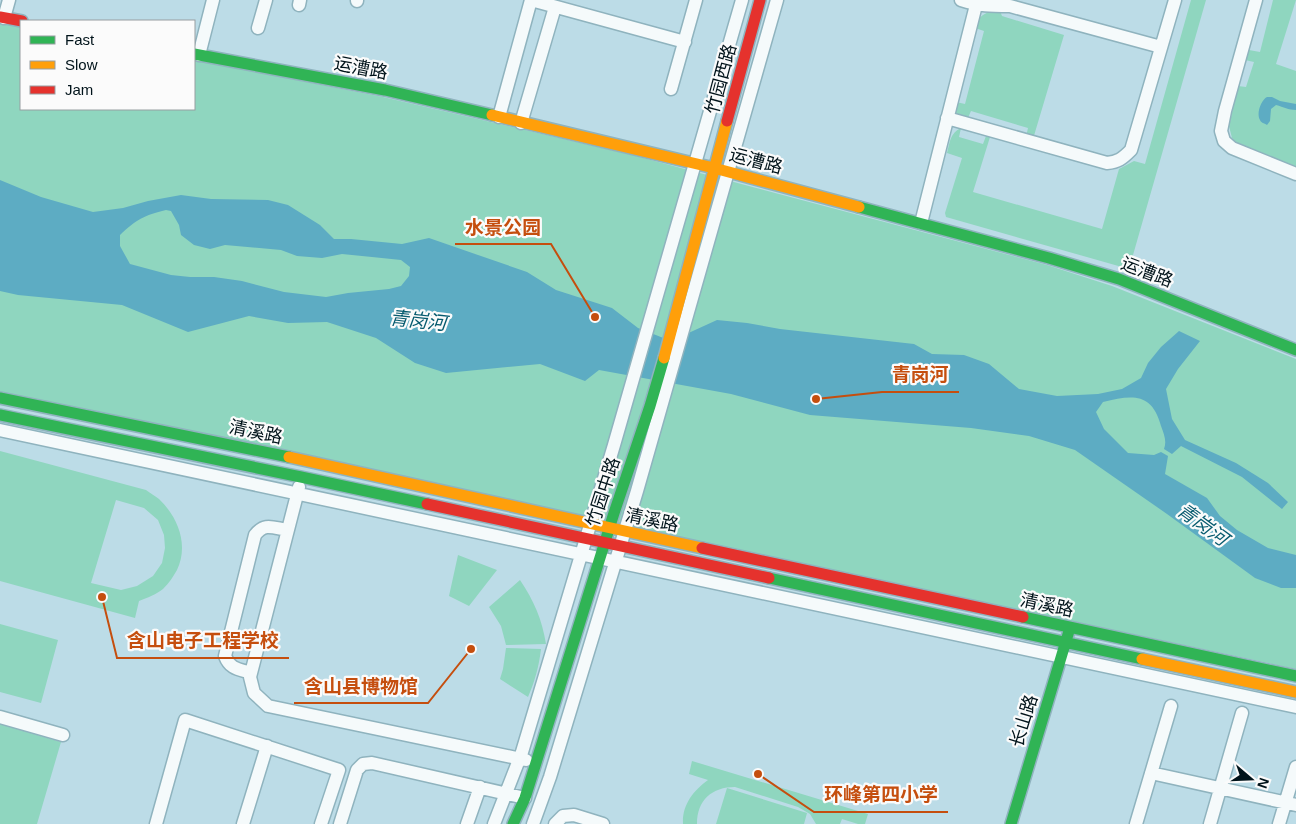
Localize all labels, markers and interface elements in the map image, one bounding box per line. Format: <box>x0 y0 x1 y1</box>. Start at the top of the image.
legend <box>20 20 195 110</box>
text: Fast <box>65 31 95 48</box>
street label: 竹园西路 <box>702 42 740 116</box>
street label: 运漕路 <box>333 53 389 83</box>
text: Slow <box>65 56 98 73</box>
text: Jam <box>65 81 93 98</box>
street label: 运漕路 <box>727 144 785 178</box>
callout: 水景公园 <box>455 210 551 244</box>
text: 水景公园 <box>465 217 541 238</box>
street label: 运漕路 <box>1118 253 1176 291</box>
water label: 青岗河 <box>388 307 451 334</box>
callout: 青岗河 <box>882 358 959 392</box>
text: 青岗河 <box>891 364 949 385</box>
street label: 清溪路 <box>228 417 284 447</box>
street label: 竹园中路 <box>582 455 624 529</box>
water label: 青岗河 <box>1173 499 1235 552</box>
street label: 清溪路 <box>624 505 680 535</box>
street label: 清溪路 <box>1019 590 1075 620</box>
callout: 含山电子工程学校 <box>117 624 289 658</box>
text: 含山电子工程学校 <box>127 630 279 651</box>
callout: 含山县博物馆 <box>294 669 428 703</box>
text: 含山县博物馆 <box>304 676 418 697</box>
street label: 长山路 <box>1007 692 1041 750</box>
north arrow <box>1226 754 1276 804</box>
text: N <box>1254 776 1273 791</box>
callout: 环峰第四小学 <box>814 778 948 812</box>
text: 环峰第四小学 <box>824 784 938 805</box>

